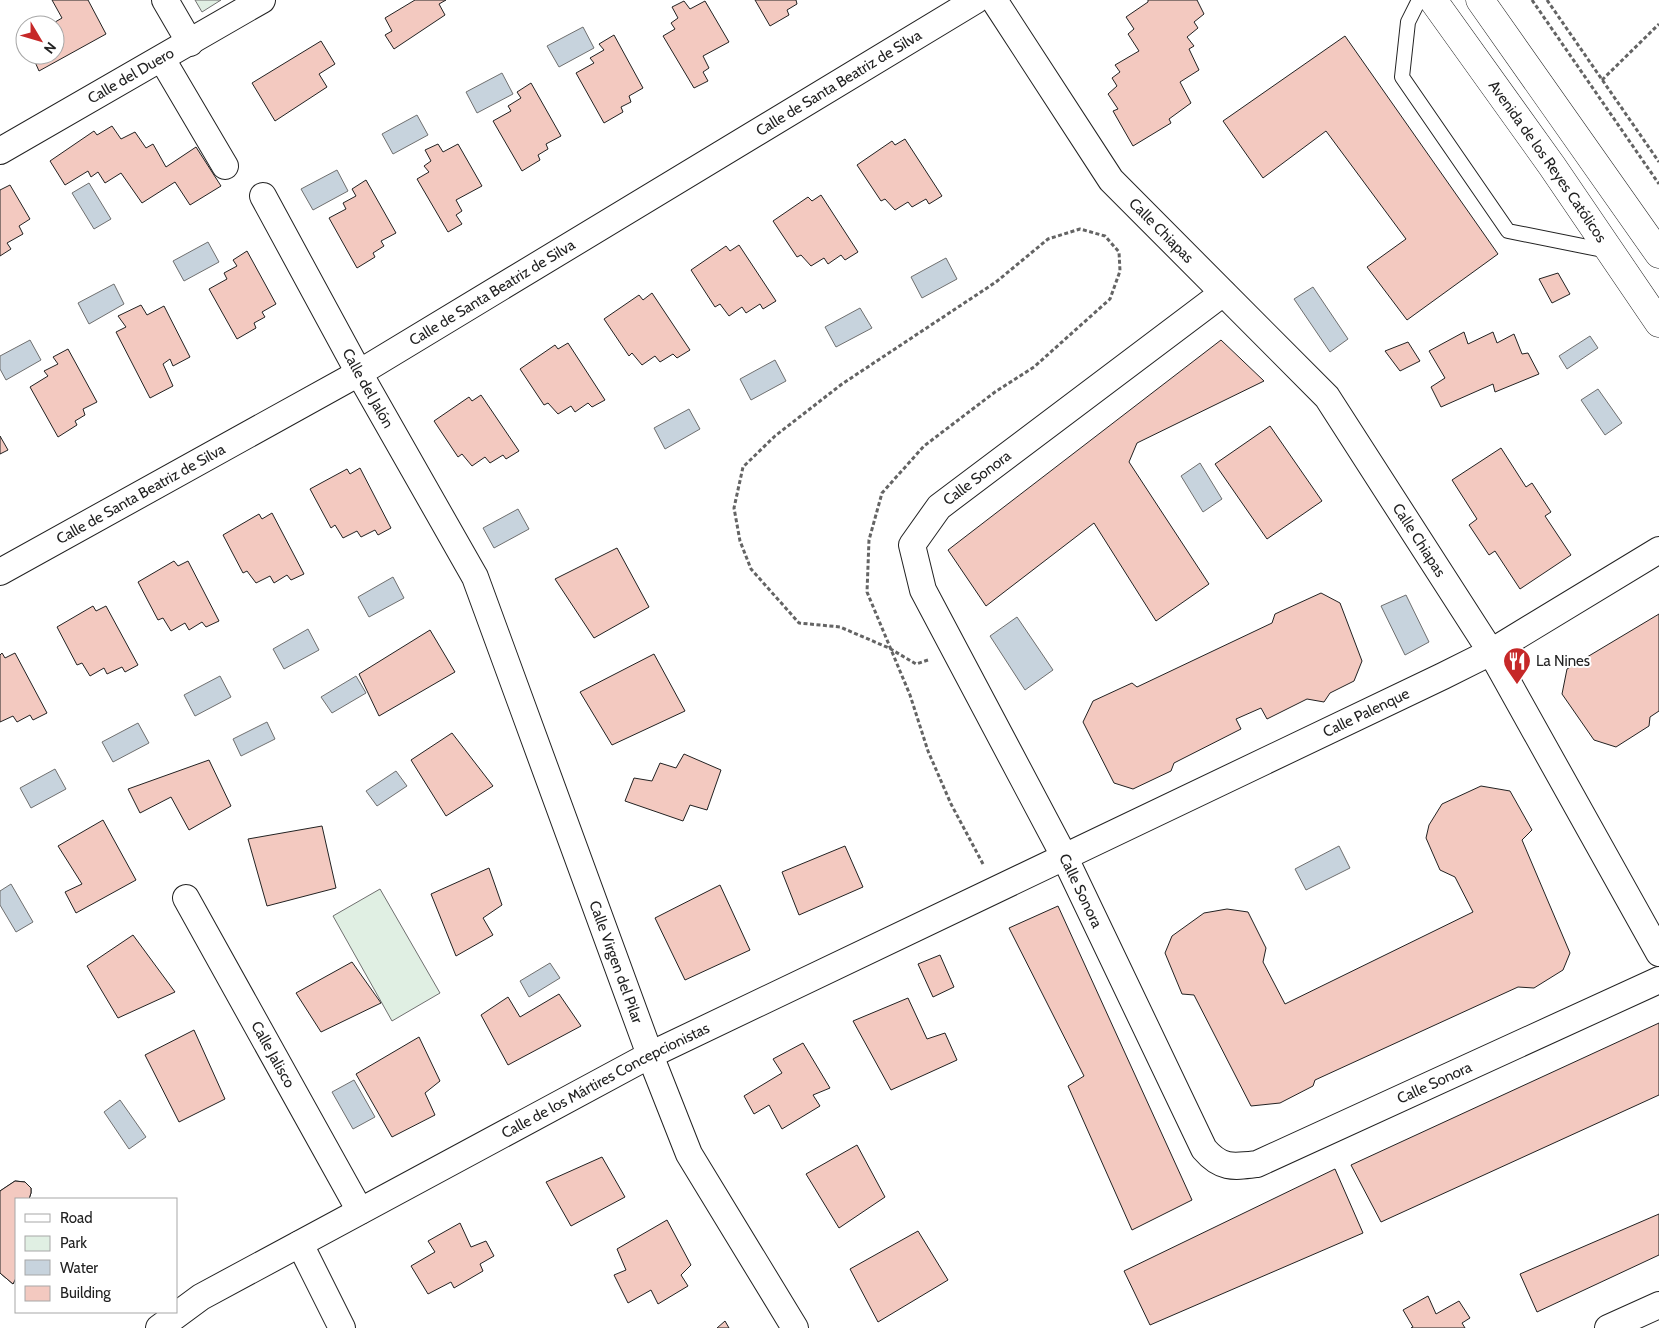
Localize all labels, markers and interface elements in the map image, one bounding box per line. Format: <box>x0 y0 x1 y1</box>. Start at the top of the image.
north arrow <box>15 15 65 65</box>
street label: Calle de Santa Beatriz de Silva <box>753 26 925 140</box>
text: N <box>40 39 60 57</box>
street label: Calle del Duero <box>84 44 177 108</box>
street label: Avenida de los Reyes Católicos <box>1485 77 1610 246</box>
street label: Calle Chiapas <box>1125 194 1197 267</box>
street label: Calle de Santa Beatriz de Silva <box>406 235 579 349</box>
street label: Calle del Jalón <box>338 345 397 431</box>
street label: Calle de Santa Beatriz de Silva <box>53 440 229 548</box>
street label: Calle Sonora <box>940 446 1015 509</box>
street label: Calle Chiapas <box>1389 500 1449 580</box>
restaurant icon: La Nines <box>1502 646 1532 685</box>
place label: La Nines <box>1536 652 1590 670</box>
street label: Calle Palenque <box>1320 684 1413 741</box>
street label: Calle Sonora <box>1055 851 1106 931</box>
street label: Calle Virgen del Pilar <box>585 898 647 1026</box>
street label: Calle Jalisco <box>247 1018 299 1091</box>
street label: Calle de los Mártires Concepcionistas <box>498 1019 712 1142</box>
street label: Calle Sonora <box>1394 1058 1475 1108</box>
legend <box>15 1198 178 1313</box>
text: Road <box>60 1209 93 1227</box>
text: Park <box>60 1234 87 1252</box>
text: Water <box>60 1259 98 1277</box>
text: Building <box>60 1284 111 1302</box>

